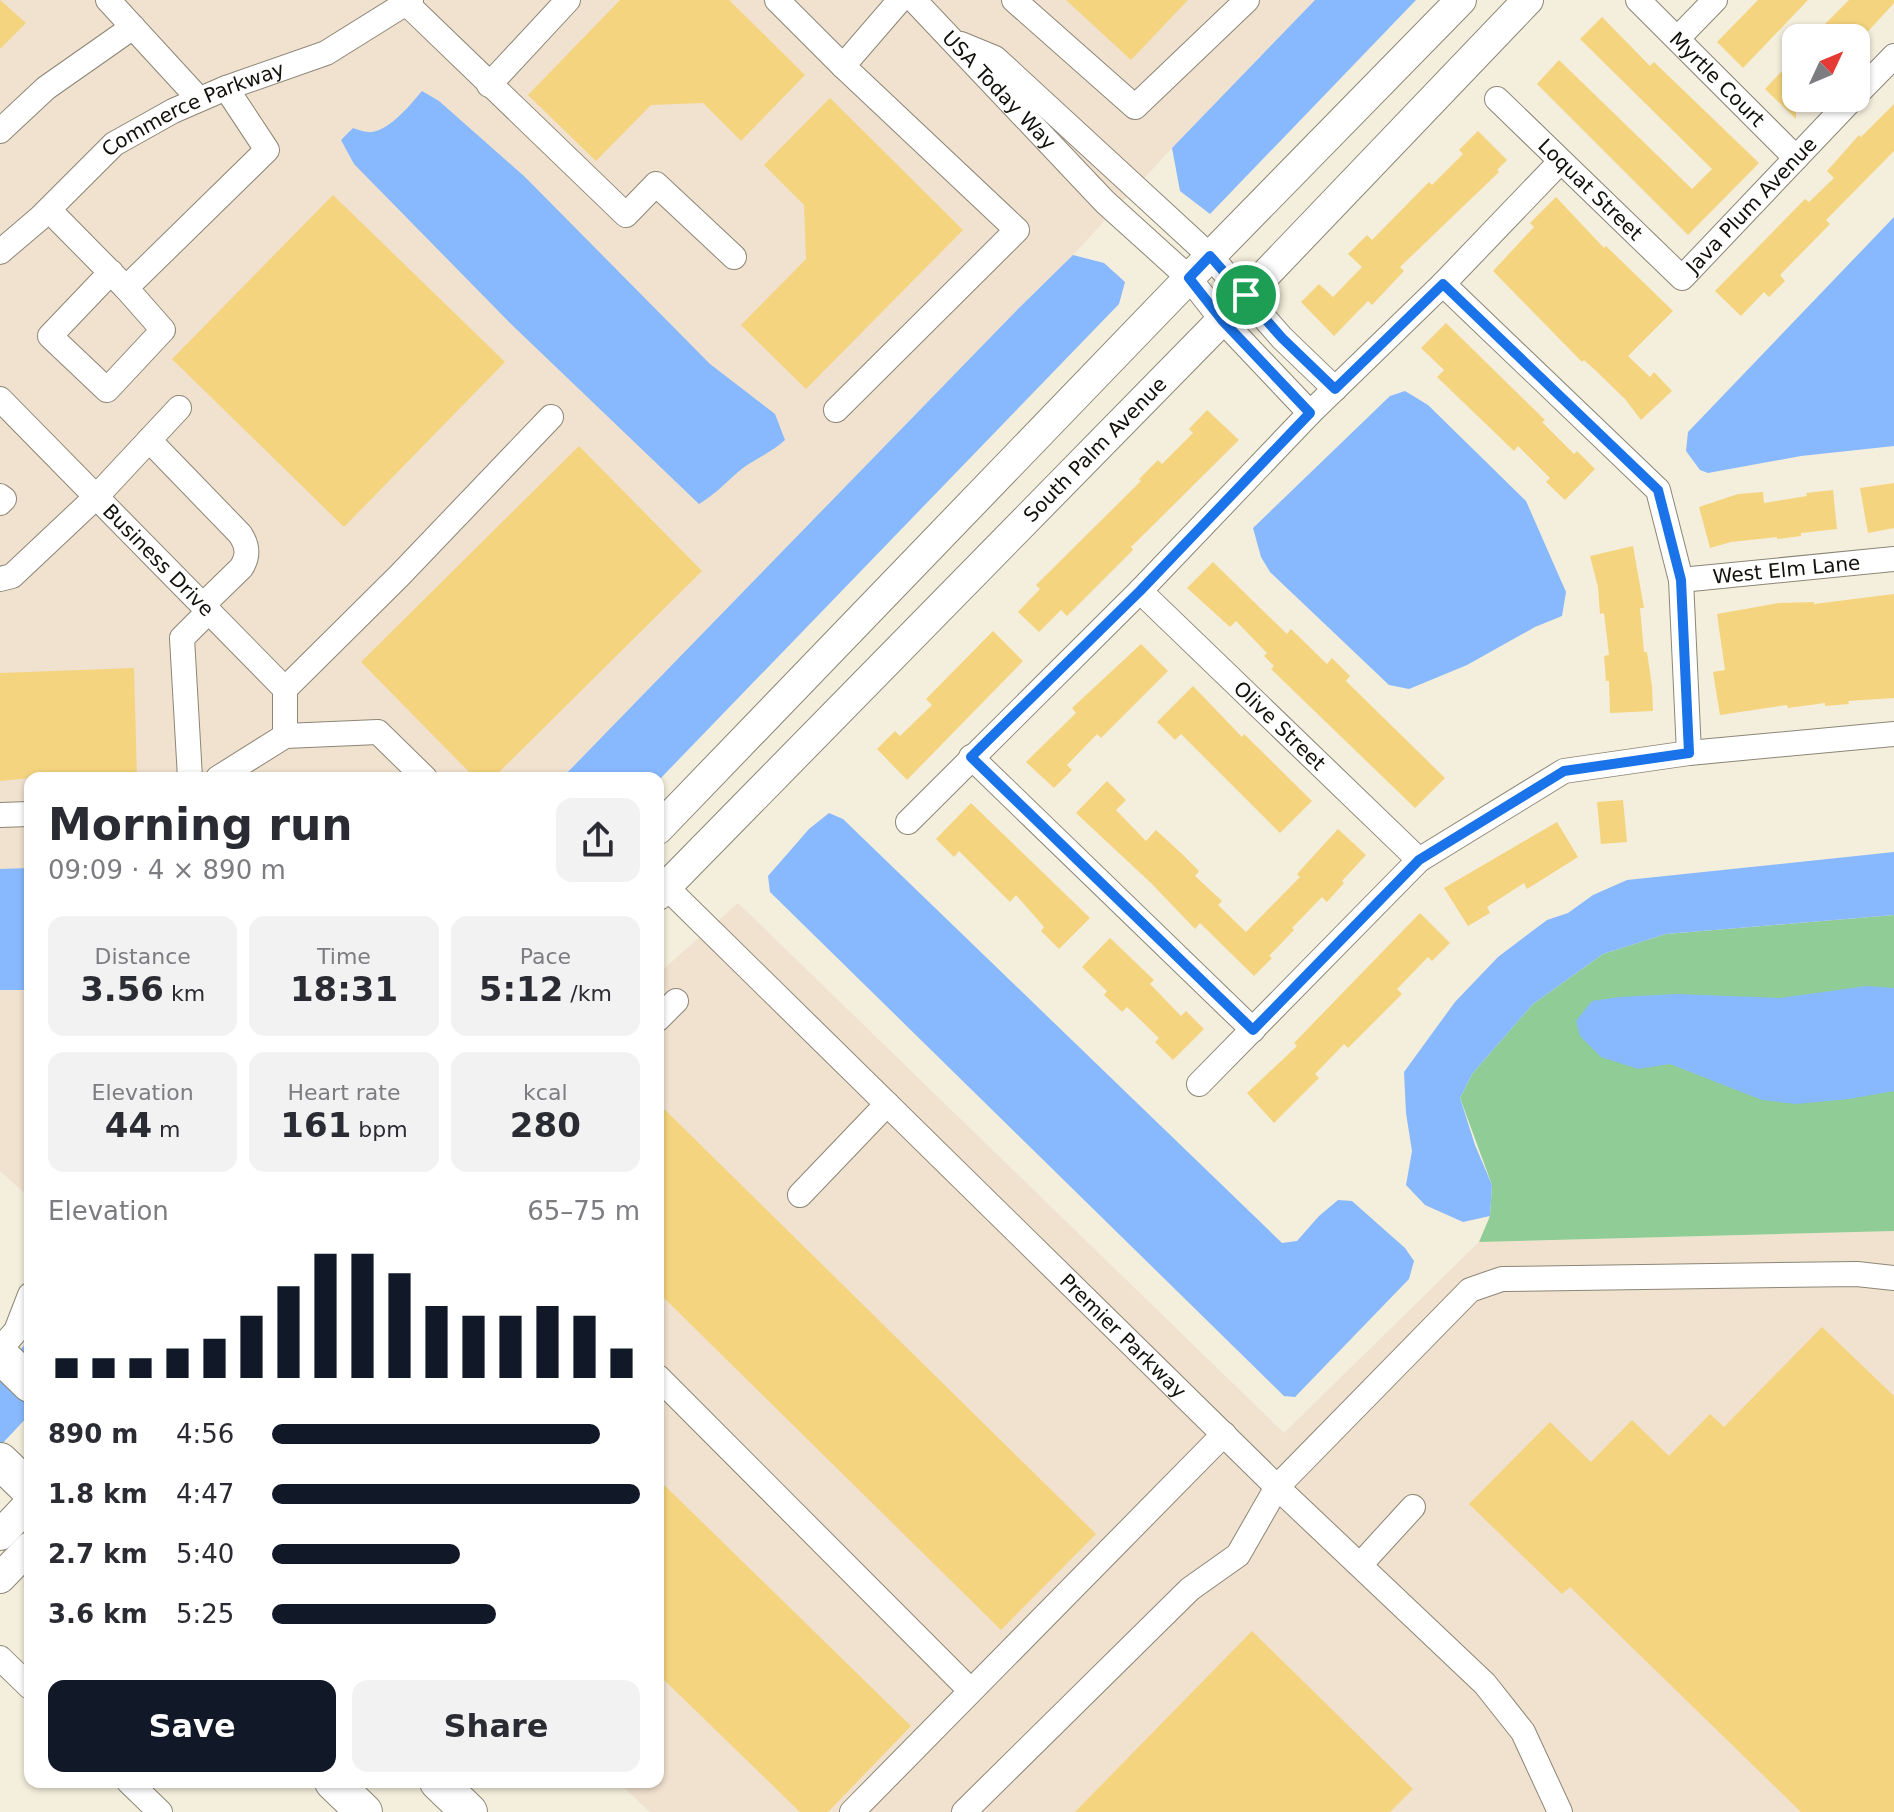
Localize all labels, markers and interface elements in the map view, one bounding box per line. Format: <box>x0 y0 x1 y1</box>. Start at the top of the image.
north arrow <box>1782 24 1870 112</box>
map controls <box>1782 24 1870 112</box>
street label: USA Today Way <box>937 26 1061 155</box>
street label: Myrtle Court <box>1665 27 1770 132</box>
street label: Commerce Parkway <box>97 57 288 161</box>
street label: Java Plum Avenue <box>1679 132 1822 280</box>
street label: Loquat Street <box>1533 134 1648 245</box>
pin <box>1212 261 1280 329</box>
icon: arrive <box>1224 273 1268 317</box>
street label: South Palm Avenue <box>1019 372 1171 527</box>
street label: Business Drive <box>98 499 219 621</box>
street label: West Elm Lane <box>1712 550 1861 589</box>
street label: Olive Street <box>1229 676 1331 775</box>
button: share <box>556 798 640 882</box>
text: Morning run <box>48 799 353 850</box>
text: 09:09 · 4 × 890 m <box>48 855 286 885</box>
text: Distance <box>95 944 191 969</box>
text: Time <box>317 944 371 969</box>
text: Pace <box>520 944 571 969</box>
text: 3.56 <box>80 969 164 1009</box>
text: 18:31 <box>290 969 398 1009</box>
text: 5:12 <box>479 969 563 1009</box>
text: km <box>164 981 205 1006</box>
text: /km <box>563 981 612 1006</box>
text: Elevation <box>92 1080 194 1105</box>
text: Heart rate <box>288 1080 400 1105</box>
text: kcal <box>523 1080 568 1105</box>
text: 44 <box>105 1105 152 1145</box>
text: 161 <box>280 1105 351 1145</box>
text: 280 <box>510 1105 581 1145</box>
text: m <box>152 1117 181 1142</box>
text: bpm <box>351 1117 408 1142</box>
text: Elevation <box>48 1196 169 1226</box>
text: 65–75 m <box>527 1196 640 1226</box>
street label: Premier Parkway <box>1055 1269 1191 1403</box>
text: 890 m <box>48 1419 138 1449</box>
text: 4:56 <box>176 1419 234 1449</box>
text: 1.8 km <box>48 1479 148 1509</box>
text: 4:47 <box>176 1479 234 1509</box>
text: 2.7 km <box>48 1539 148 1569</box>
text: 5:40 <box>176 1539 234 1569</box>
text: 3.6 km <box>48 1599 148 1629</box>
text: 5:25 <box>176 1599 234 1629</box>
button: Save <box>48 1680 336 1772</box>
button: Share <box>352 1680 640 1772</box>

